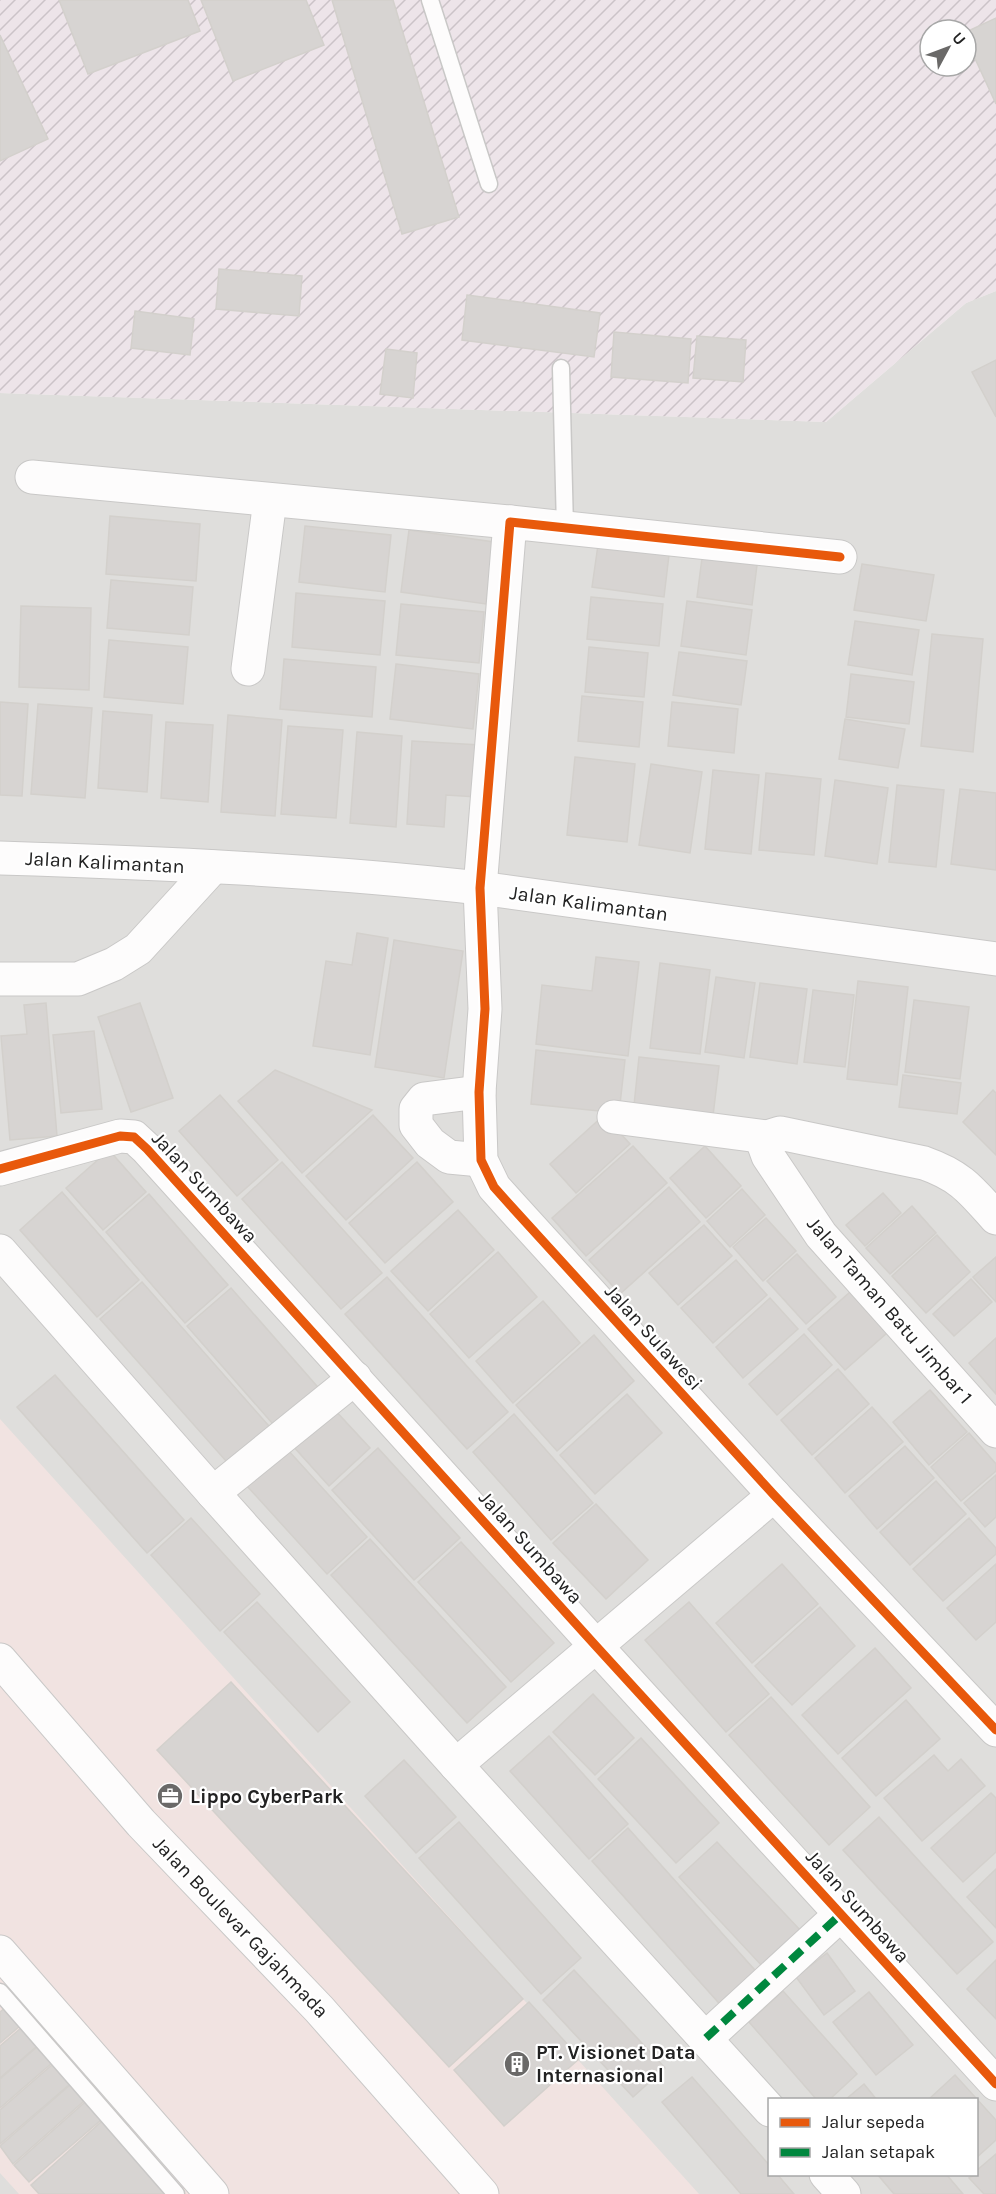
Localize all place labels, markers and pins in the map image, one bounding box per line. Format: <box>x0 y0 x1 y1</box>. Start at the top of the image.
office icon: Lippo CyberPark <box>155 1781 185 1811</box>
place label: Lippo CyberPark <box>190 1785 344 1808</box>
place label: PT. Visionet Data Internasional <box>536 2041 696 2087</box>
building icon: PT. Visionet Data Internasional <box>502 2049 532 2079</box>

